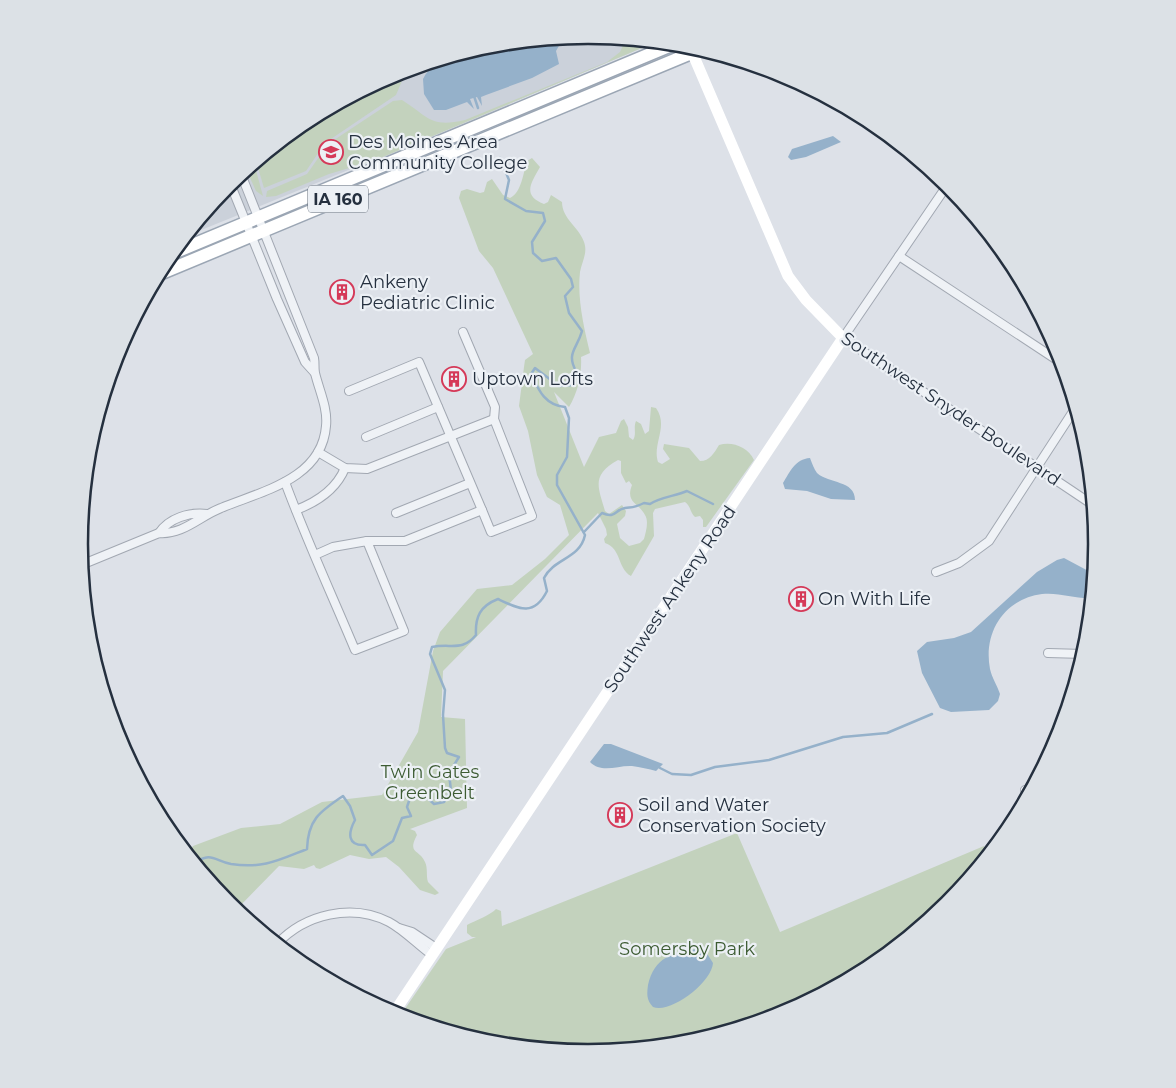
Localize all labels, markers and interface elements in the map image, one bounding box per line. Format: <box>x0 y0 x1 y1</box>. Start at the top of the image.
place label: Des Moines Area Community College <box>348 131 527 174</box>
school or university icon: Des Moines Area Community College <box>318 139 344 165</box>
road number: IA 160 <box>308 185 368 212</box>
place label: Ankeny Pediatric Clinic <box>360 271 495 314</box>
building icon: Ankeny Pediatric Clinic <box>329 279 355 305</box>
street label: Southwest Snyder Boulevard <box>837 327 1065 491</box>
building icon: Uptown Lofts <box>441 366 467 392</box>
place label: Uptown Lofts <box>472 368 593 390</box>
street label: Southwest Ankeny Road <box>599 501 741 697</box>
building icon: On With Life <box>788 586 814 612</box>
place label: On With Life <box>818 588 931 610</box>
park label: Twin Gates Greenbelt <box>381 761 479 804</box>
place label: Soil and Water Conservation Society <box>638 794 826 837</box>
building icon: Soil and Water Conservation Society <box>607 802 633 828</box>
park label: Somersby Park <box>619 938 755 960</box>

